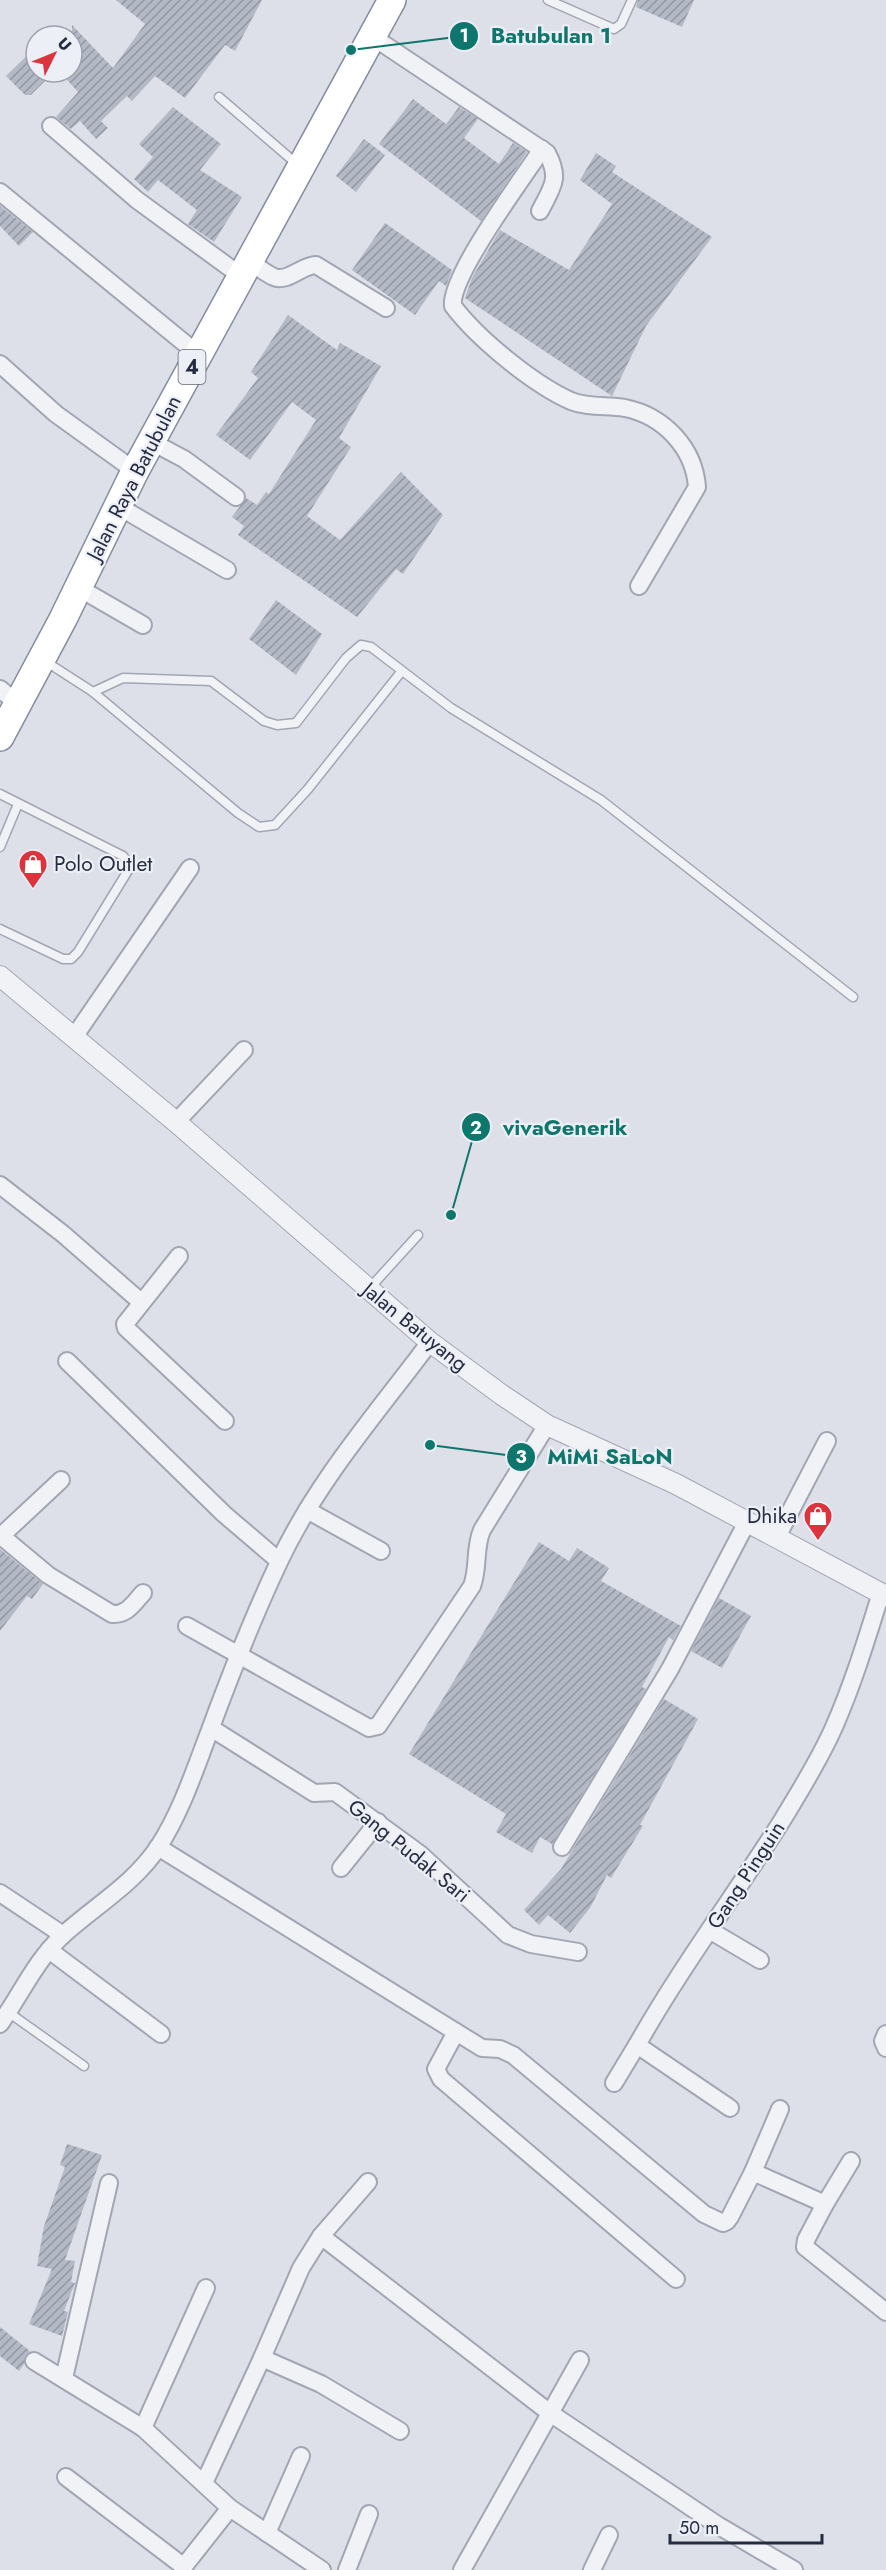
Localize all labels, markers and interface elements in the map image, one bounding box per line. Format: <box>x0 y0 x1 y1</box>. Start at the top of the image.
callout: Batubulan 1 <box>449 16 623 56</box>
text: Batubulan 1 <box>491 19 611 51</box>
text: 1 <box>459 23 469 49</box>
north arrow <box>24 24 84 84</box>
text: U <box>52 32 77 56</box>
road number: 4 <box>178 350 206 384</box>
street label: Jalan Raya Batubulan <box>78 390 189 568</box>
shop icon: Polo Outlet <box>17 848 49 890</box>
place label: Polo Outlet <box>54 849 152 879</box>
callout: vivaGenerik <box>461 1107 639 1147</box>
text: vivaGenerik <box>502 1111 628 1143</box>
text: 2 <box>470 1115 482 1141</box>
street label: Jalan Batuyang <box>354 1273 474 1379</box>
callout: MiMi SaLoN <box>506 1437 685 1477</box>
text: MiMi SaLoN <box>547 1440 673 1472</box>
text: 3 <box>515 1444 527 1470</box>
shop icon: Dhika <box>802 1500 834 1542</box>
place label: Dhika <box>747 1501 797 1531</box>
street label: Gang Pudak Sari <box>341 1792 477 1910</box>
street label: Gang Pinguin <box>700 1815 792 1935</box>
scale bar <box>670 2507 822 2545</box>
text: 50 m <box>679 2515 719 2541</box>

